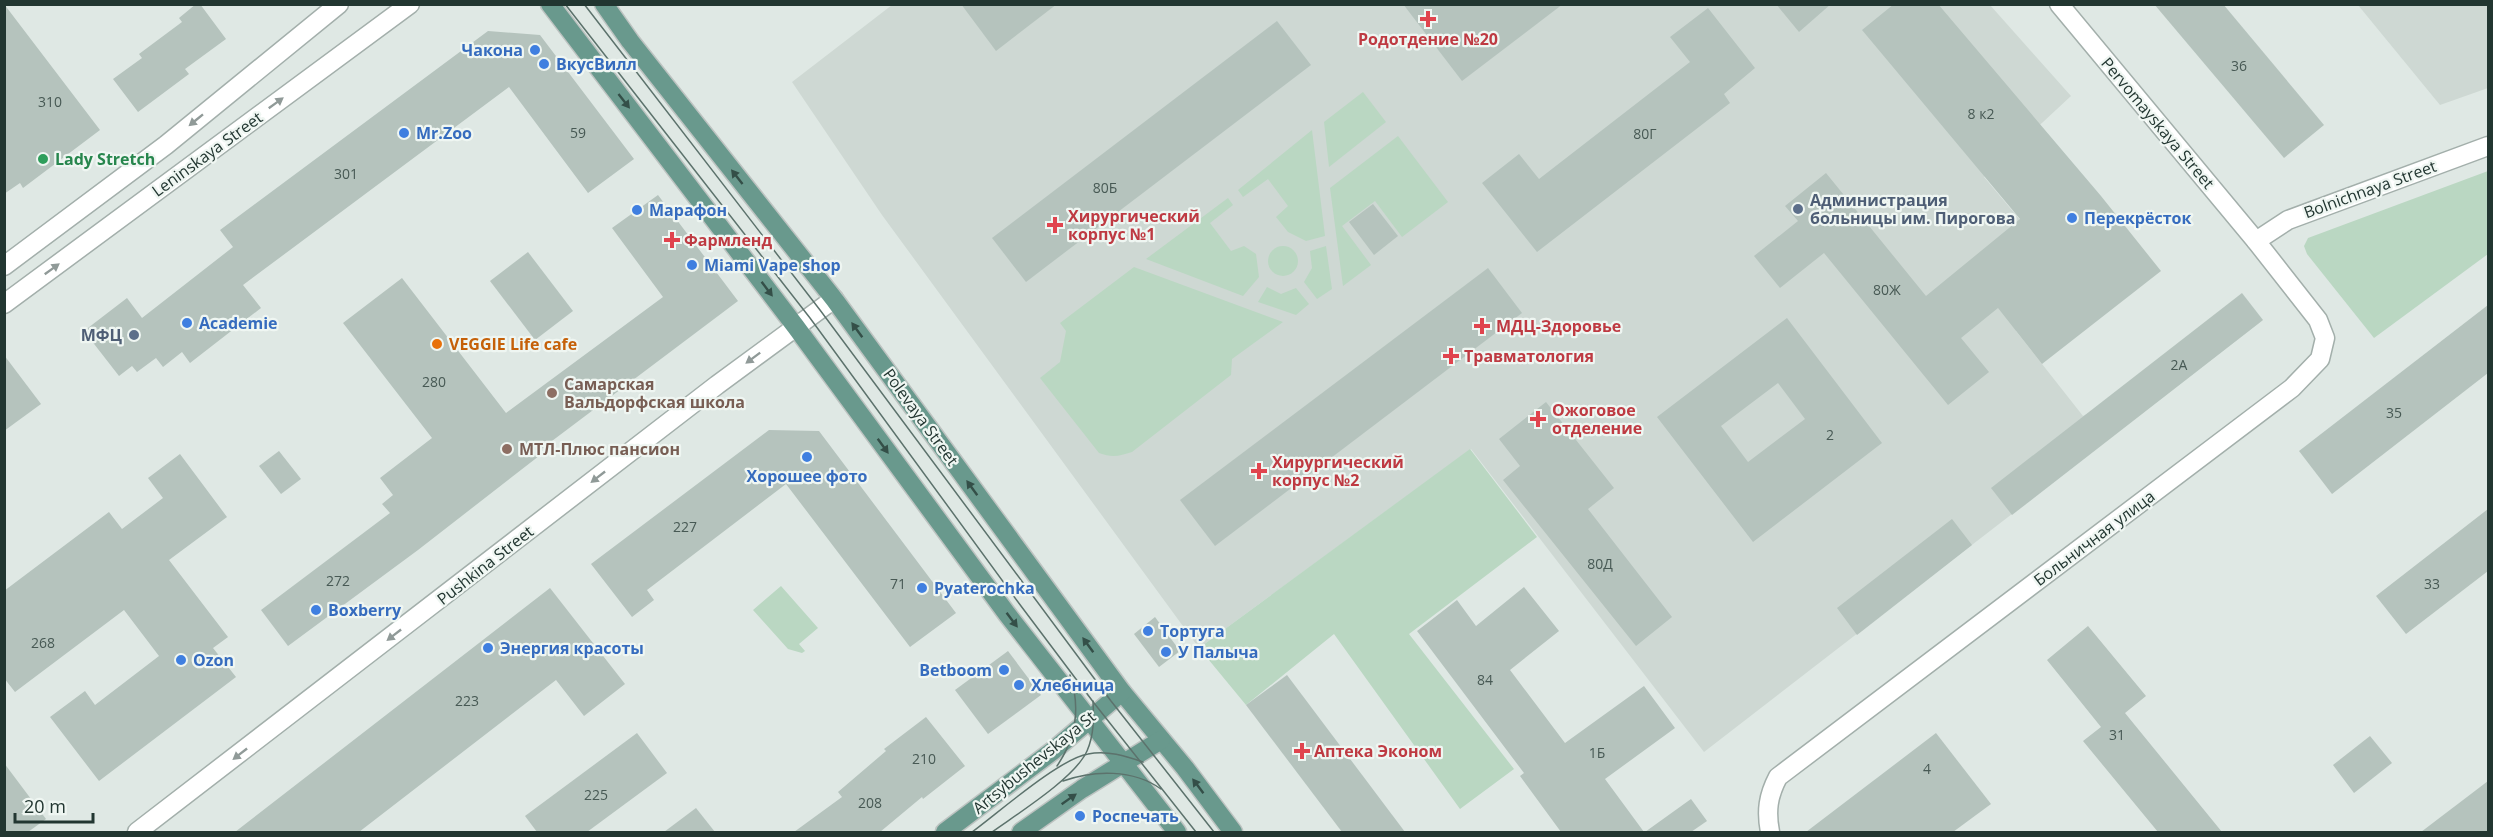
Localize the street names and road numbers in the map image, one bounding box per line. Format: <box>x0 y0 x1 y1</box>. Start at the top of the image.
street label: Pervomayskaya Street <box>2096 53 2220 194</box>
street label: Leninskaya Street <box>147 106 267 202</box>
street label: Bolnichnaya Street <box>2301 155 2440 223</box>
street label: Polevaya Street <box>878 364 964 470</box>
street label: Больничная улица <box>2029 485 2159 591</box>
street label: Pushkina Street <box>432 520 538 610</box>
street label: Artsybushevskaya St <box>968 705 1100 819</box>

